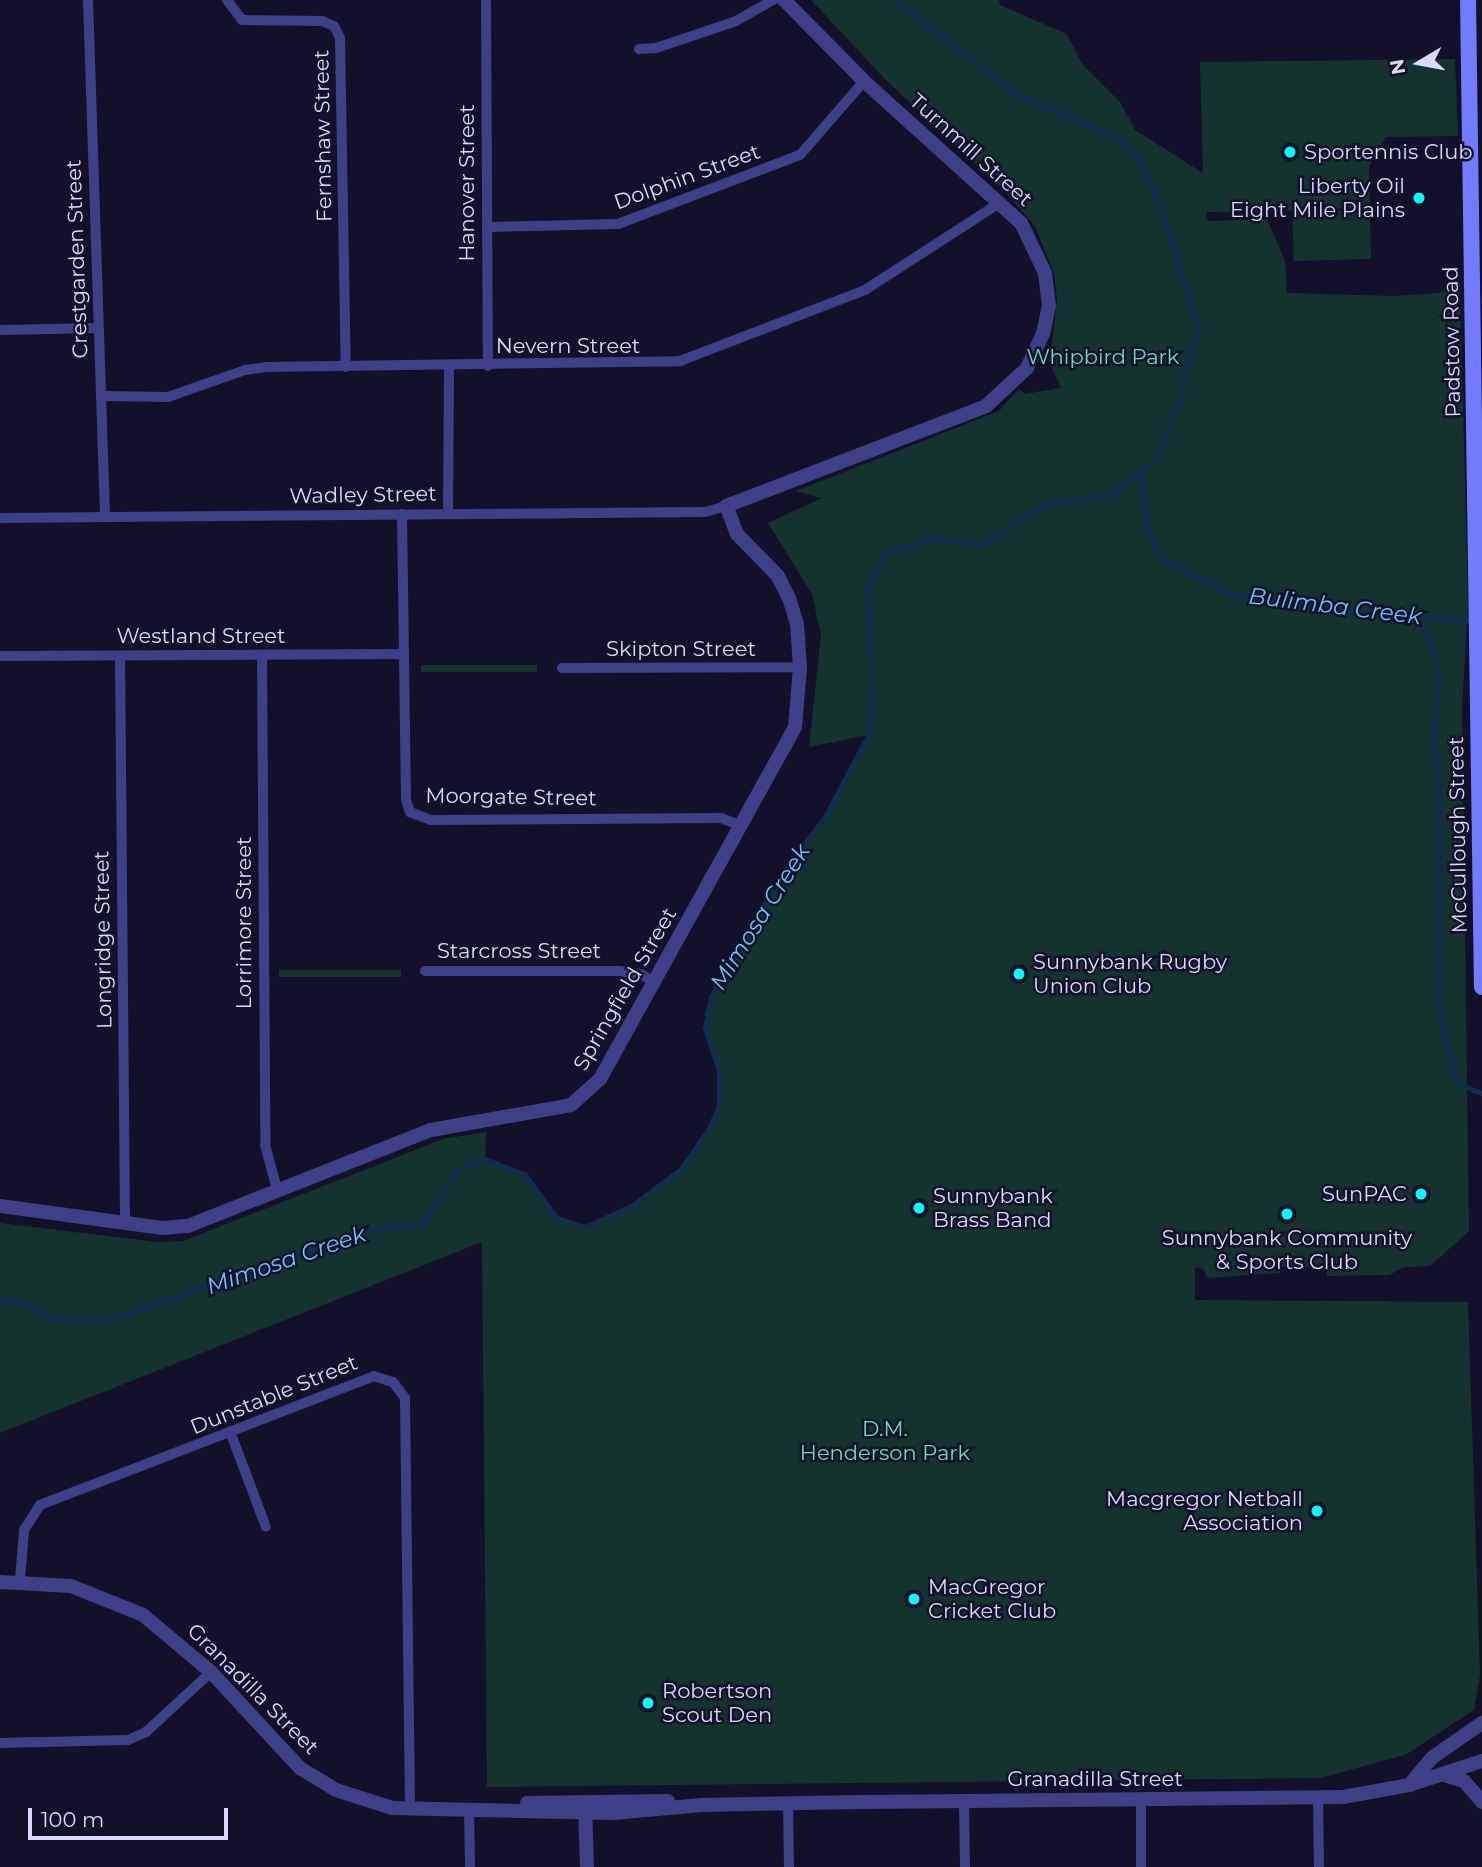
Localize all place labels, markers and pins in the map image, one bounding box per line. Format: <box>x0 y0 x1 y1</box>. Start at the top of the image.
place label: Sportennis Club <box>1304 139 1473 165</box>
marker: Sportennis Club <box>1282 144 1298 160</box>
place label: Liberty Oil Eight Mile Plains <box>1230 173 1405 223</box>
marker: Liberty Oil Eight Mile Plains <box>1411 190 1427 206</box>
place label: Sunnybank Rugby Union Club <box>1033 949 1227 999</box>
marker: Sunnybank Rugby Union Club <box>1011 966 1027 982</box>
place label: SunPAC <box>1322 1181 1407 1207</box>
place label: Sunnybank Brass Band <box>933 1183 1053 1233</box>
marker: SunPAC <box>1413 1186 1429 1202</box>
marker: Sunnybank Brass Band <box>911 1200 927 1216</box>
marker: Sunnybank Community & Sports Club <box>1279 1206 1295 1222</box>
place label: Sunnybank Community & Sports Club <box>1162 1225 1412 1275</box>
place label: Macgregor Netball Association <box>1106 1486 1303 1536</box>
marker: Macgregor Netball Association <box>1309 1503 1325 1519</box>
place label: MacGregor Cricket Club <box>928 1574 1056 1624</box>
marker: MacGregor Cricket Club <box>906 1591 922 1607</box>
place label: Robertson Scout Den <box>662 1678 772 1728</box>
marker: Robertson Scout Den <box>640 1695 656 1711</box>

